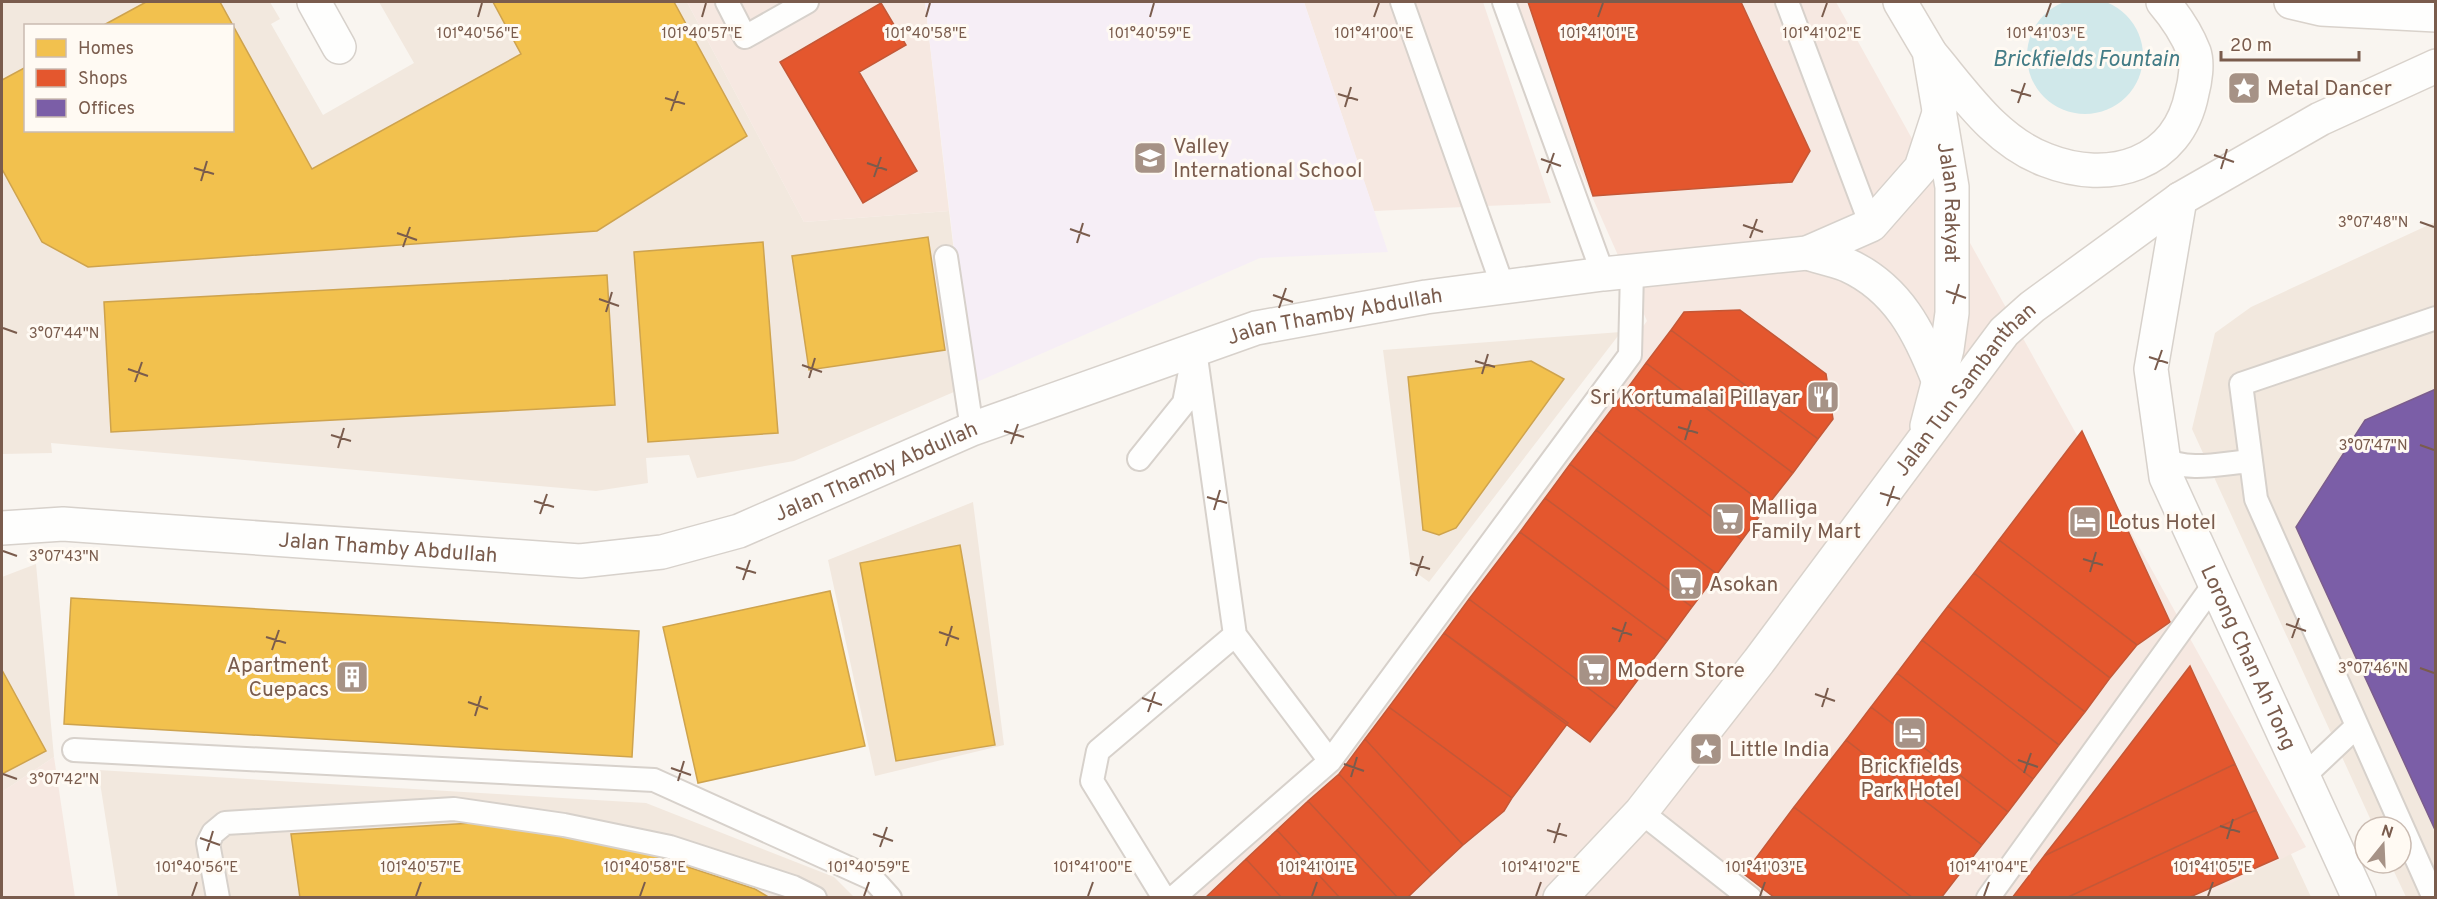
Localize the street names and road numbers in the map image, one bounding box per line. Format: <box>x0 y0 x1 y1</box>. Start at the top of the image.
street label: Jalan Rakyat <box>1930 140 1965 263</box>
street label: Jalan Thamby Abdullah <box>1223 283 1444 352</box>
street label: Jalan Tun Sambanthan <box>1889 297 2043 482</box>
street label: Jalan Thamby Abdullah <box>770 416 982 529</box>
street label: Jalan Thamby Abdullah <box>278 527 498 570</box>
street label: Lorong Chan Ah Tong <box>2193 561 2301 755</box>

